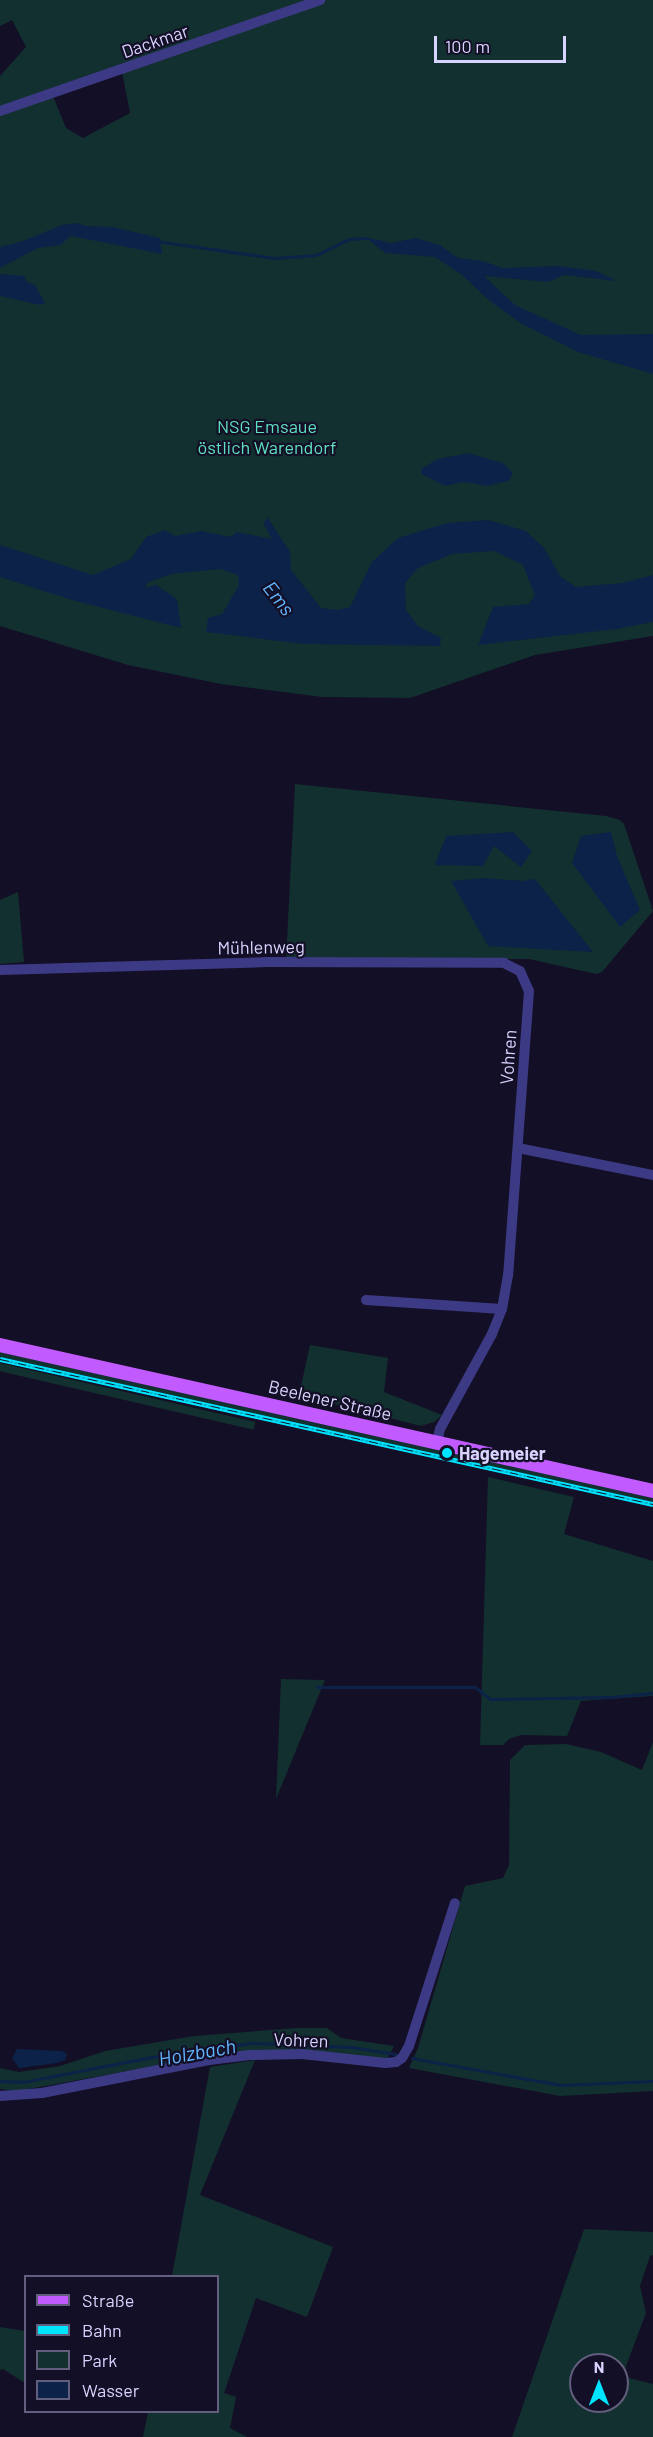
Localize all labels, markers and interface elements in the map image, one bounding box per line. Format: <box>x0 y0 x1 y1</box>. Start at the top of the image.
street label: Dackmar <box>119 20 191 62</box>
scale bar <box>437 24 569 62</box>
text: 100 m <box>445 35 490 57</box>
park label: NSG Emsaue östlich Warendorf <box>198 416 336 458</box>
water label: Ems <box>258 576 300 620</box>
street label: Mühlenweg <box>217 935 305 959</box>
street label: Vohren <box>495 1029 521 1085</box>
street label: Beelener Straße <box>266 1375 394 1425</box>
place label: Hagemeier <box>459 1442 546 1464</box>
marker: Hagemeier <box>440 1446 454 1460</box>
street label: Vohren <box>273 2028 329 2052</box>
water label: Holzbach <box>156 2033 238 2071</box>
legend <box>24 2275 219 2413</box>
text: Straße <box>82 2289 134 2311</box>
text: Bahn <box>82 2319 122 2341</box>
text: Park <box>82 2349 117 2371</box>
north arrow <box>569 2353 629 2413</box>
text: N <box>594 2357 604 2376</box>
text: Wasser <box>82 2379 139 2401</box>

